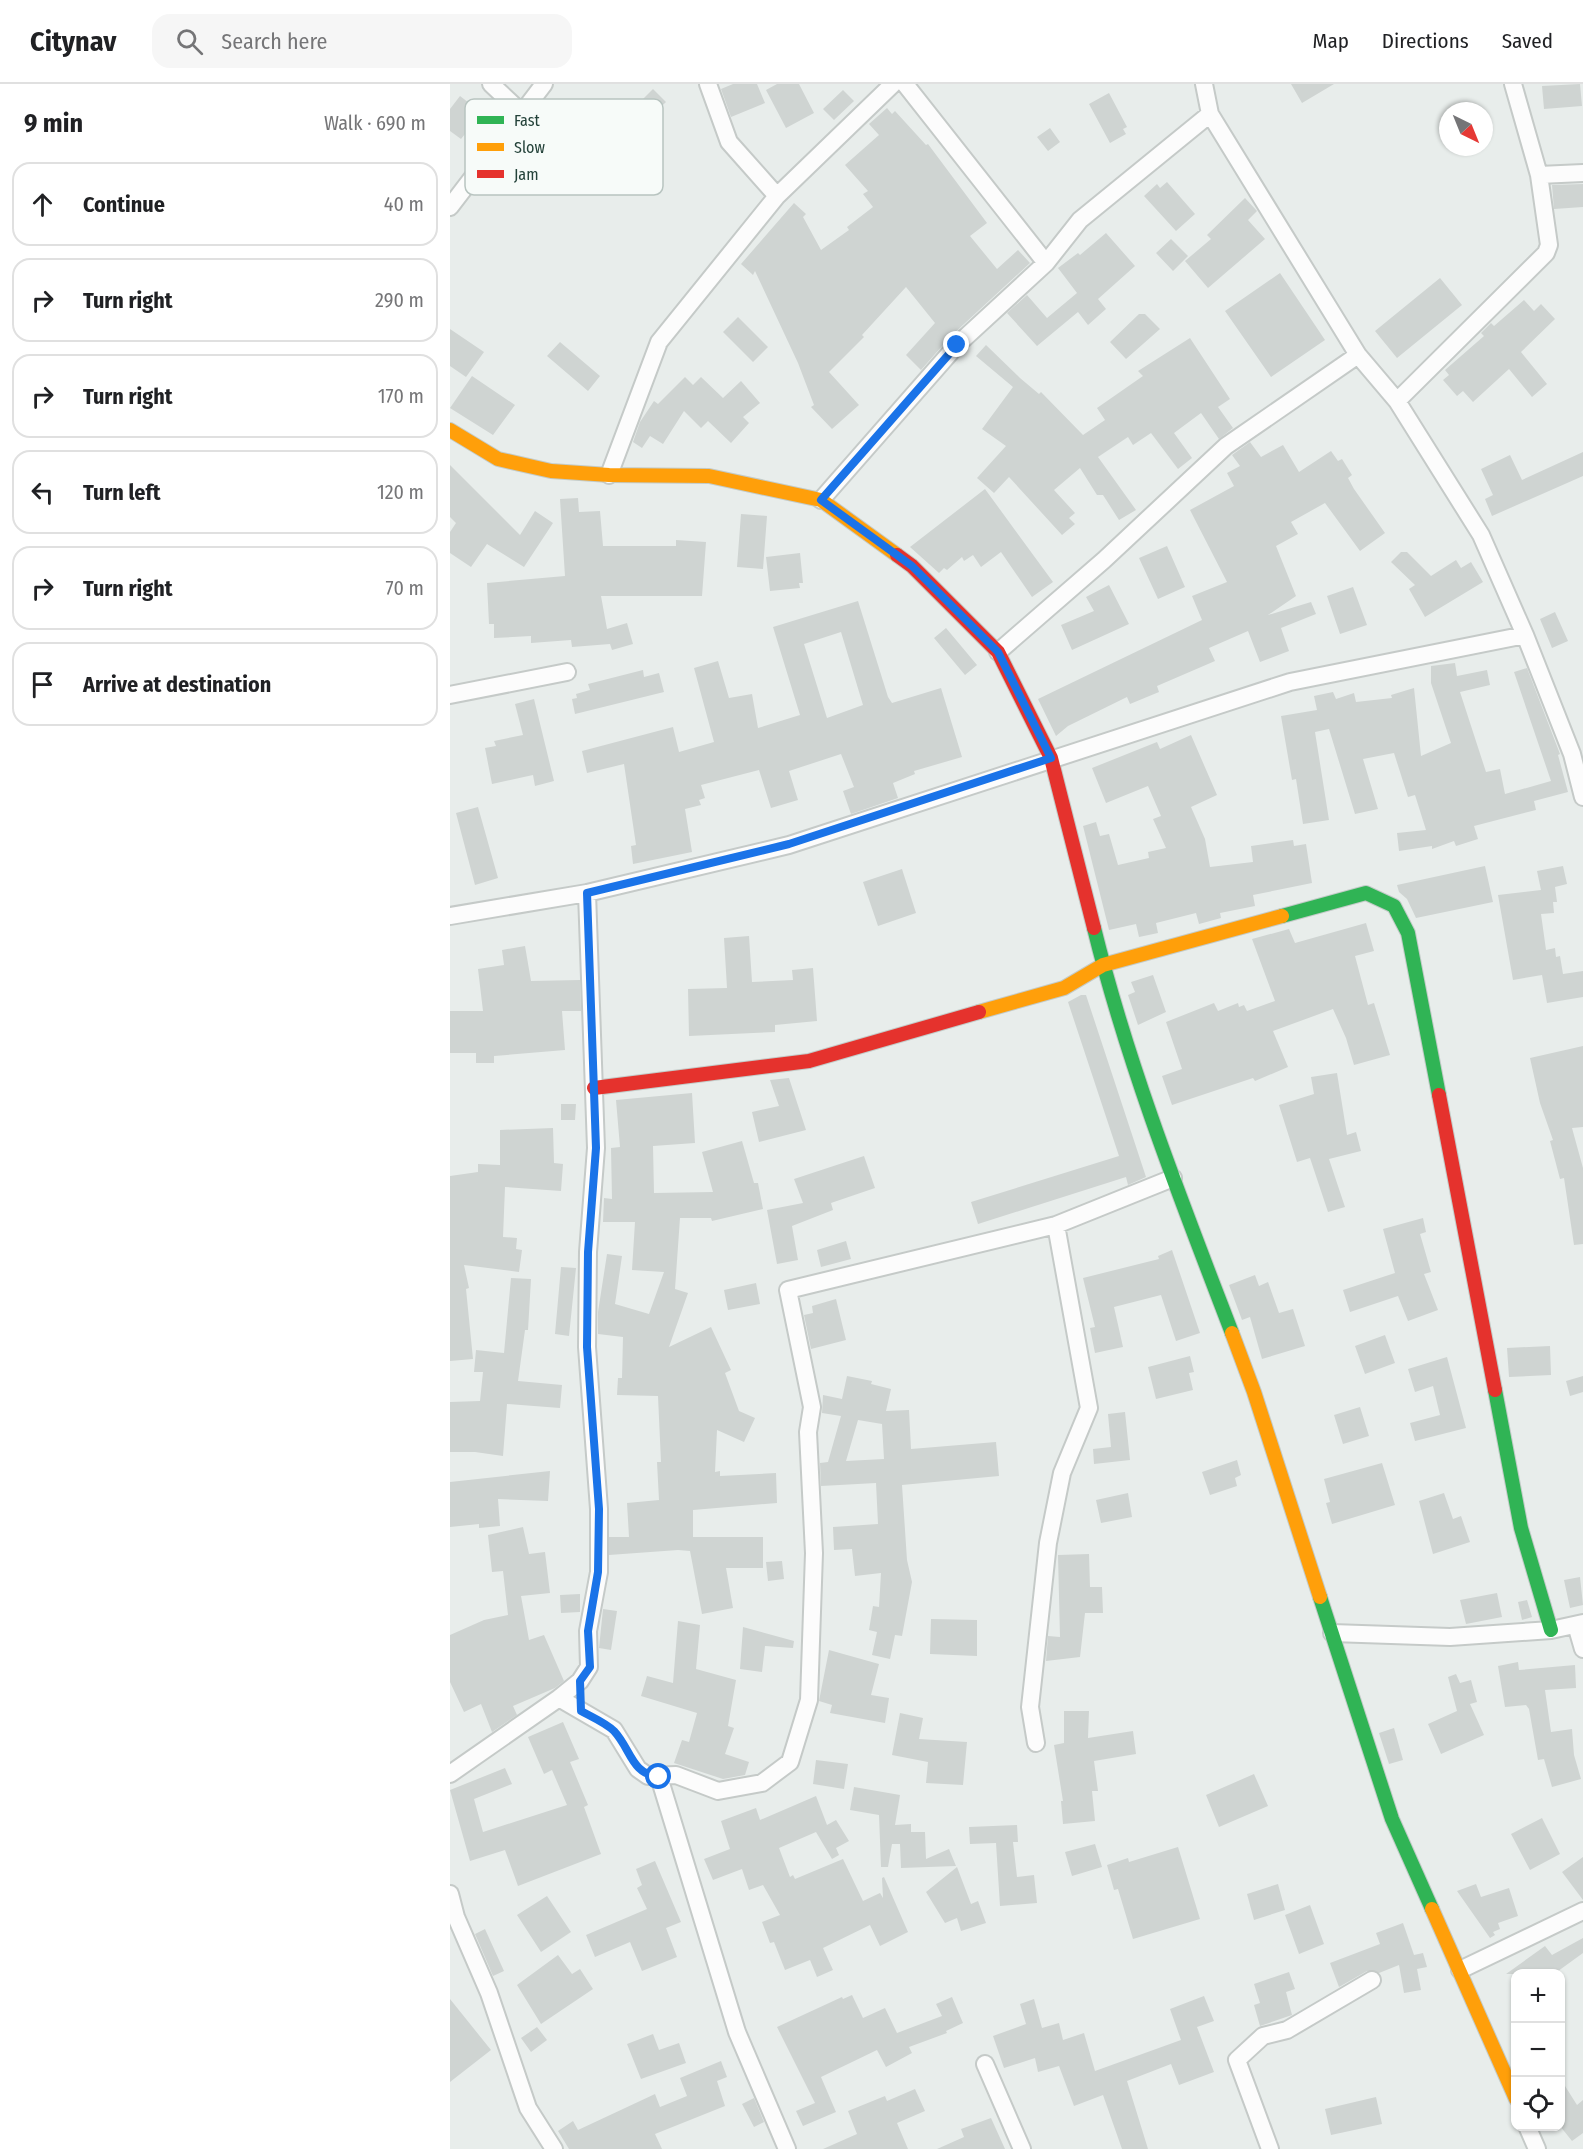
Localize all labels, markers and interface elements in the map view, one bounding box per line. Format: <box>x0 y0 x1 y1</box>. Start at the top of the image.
search box <box>152 14 572 68</box>
text: Citynav <box>30 25 116 58</box>
icon: search <box>173 25 206 58</box>
text: Search here <box>221 28 327 55</box>
text: Map <box>1312 28 1349 54</box>
text: Directions <box>1382 28 1469 54</box>
text: Saved <box>1502 28 1553 54</box>
legend <box>465 99 663 195</box>
north arrow <box>1439 102 1493 156</box>
text: 9 min <box>24 108 83 139</box>
text: Walk · 690 m <box>324 111 426 135</box>
text: Fast <box>514 111 541 130</box>
text: Slow <box>514 138 545 157</box>
text: Jam <box>514 165 539 184</box>
icon: ahead <box>26 188 59 221</box>
text: Continue <box>83 191 165 218</box>
text: 40 m <box>384 192 424 216</box>
icon: right <box>26 284 59 317</box>
text: Turn right <box>83 287 172 314</box>
text: 290 m <box>375 288 424 312</box>
route end <box>943 331 969 357</box>
icon: right <box>26 380 59 413</box>
text: Turn right <box>83 383 172 410</box>
text: 170 m <box>378 384 424 408</box>
icon: left <box>26 476 59 509</box>
text: Turn left <box>83 479 161 506</box>
text: 120 m <box>377 480 424 504</box>
icon: right <box>26 572 59 605</box>
text: Turn right <box>83 575 172 602</box>
text: 70 m <box>386 576 424 600</box>
icon: arrive <box>26 668 59 701</box>
text: Arrive at destination <box>83 671 271 698</box>
route start <box>645 1763 671 1789</box>
map controls <box>1511 1969 1565 2131</box>
button: + <box>1511 1969 1565 2023</box>
button: − <box>1511 2023 1565 2077</box>
button: locate <box>1511 2077 1565 2131</box>

